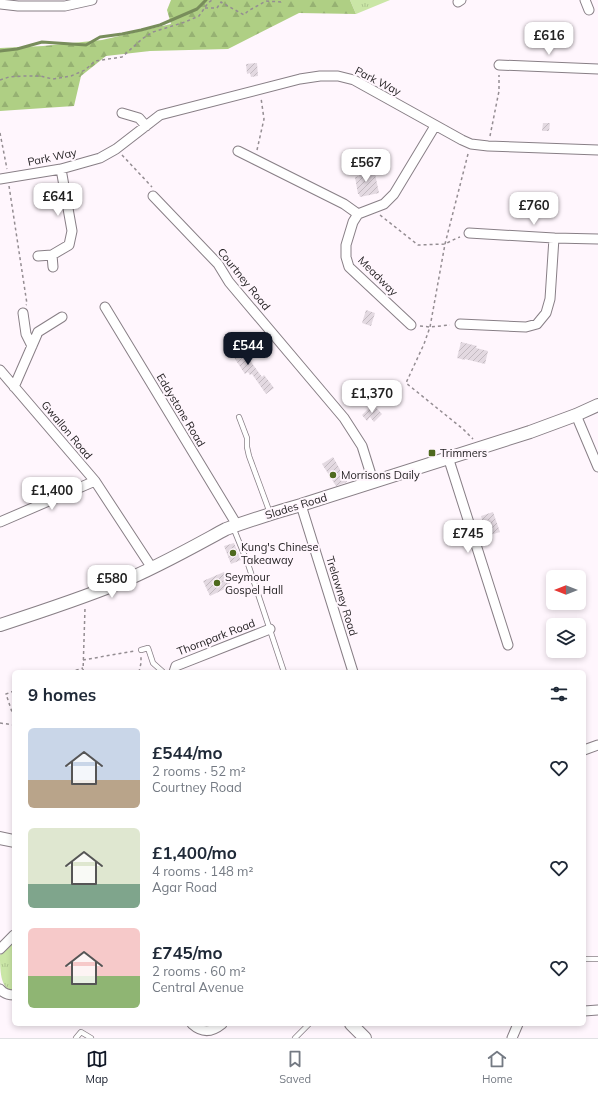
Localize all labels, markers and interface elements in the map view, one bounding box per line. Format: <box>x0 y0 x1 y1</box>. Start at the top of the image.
pin: £616 <box>525 22 573 56</box>
text: £616 <box>533 27 565 43</box>
street label: Park Way <box>353 63 404 99</box>
street label: Park Way <box>26 145 78 169</box>
pin: £567 <box>342 149 390 183</box>
text: £567 <box>350 154 382 170</box>
pin: £641 <box>34 183 82 217</box>
text: £641 <box>42 188 74 204</box>
pin: £760 <box>510 192 558 226</box>
text: £760 <box>518 197 550 213</box>
street label: Courtney Road <box>215 245 273 313</box>
street label: Meadway <box>355 253 401 299</box>
pin: £544 <box>224 332 272 366</box>
text: £544 <box>232 337 264 353</box>
street label: Eddystone Road <box>154 371 208 449</box>
pin: £1,370 <box>339 380 405 414</box>
text: £1,370 <box>351 385 393 401</box>
street label: Gwallon Road <box>39 398 95 462</box>
place label: Trimmers <box>440 446 487 460</box>
marker: Trimmers <box>427 448 437 458</box>
place label: Morrisons Daily <box>341 468 420 482</box>
marker: Morrisons Daily <box>328 470 338 480</box>
pin: £1,400 <box>19 477 85 511</box>
text: £1,400 <box>31 482 73 498</box>
street label: Slades Road <box>263 490 329 522</box>
pin: £745 <box>444 520 492 554</box>
text: £745 <box>452 525 484 541</box>
place label: Kung's Chinese Takeaway <box>241 540 319 567</box>
marker: Kung's Chinese Takeaway <box>228 548 238 558</box>
street label: Trelawney Road <box>323 555 361 637</box>
pin: £580 <box>88 565 136 599</box>
text: £580 <box>96 570 128 586</box>
place label: Seymour Gospel Hall <box>225 570 283 597</box>
north arrow <box>546 570 586 610</box>
map controls <box>546 570 586 658</box>
marker: Seymour Gospel Hall <box>212 578 222 588</box>
street label: Thornpark Road <box>175 616 257 658</box>
button: layers <box>546 618 586 658</box>
icon: filters <box>548 683 570 705</box>
text: 9 homes <box>28 684 96 705</box>
text: £544/mo <box>152 742 223 763</box>
icon: home <box>60 744 108 792</box>
icon: heart <box>548 757 570 779</box>
text: 2 rooms · 52 m² <box>152 763 246 779</box>
text: Courtney Road <box>152 779 242 795</box>
text: £1,400/mo <box>152 842 237 863</box>
icon: home <box>60 844 108 892</box>
icon: heart <box>548 857 570 879</box>
text: 4 rooms · 148 m² <box>152 863 253 879</box>
text: Agar Road <box>152 879 217 895</box>
text: £745/mo <box>152 942 223 963</box>
icon: home <box>60 944 108 992</box>
icon: heart <box>548 957 570 979</box>
text: 2 rooms · 60 m² <box>152 963 246 979</box>
text: Central Avenue <box>152 979 244 995</box>
tab: Map <box>86 1048 108 1086</box>
tab: Saved <box>279 1048 311 1086</box>
tab: Home <box>482 1048 512 1086</box>

